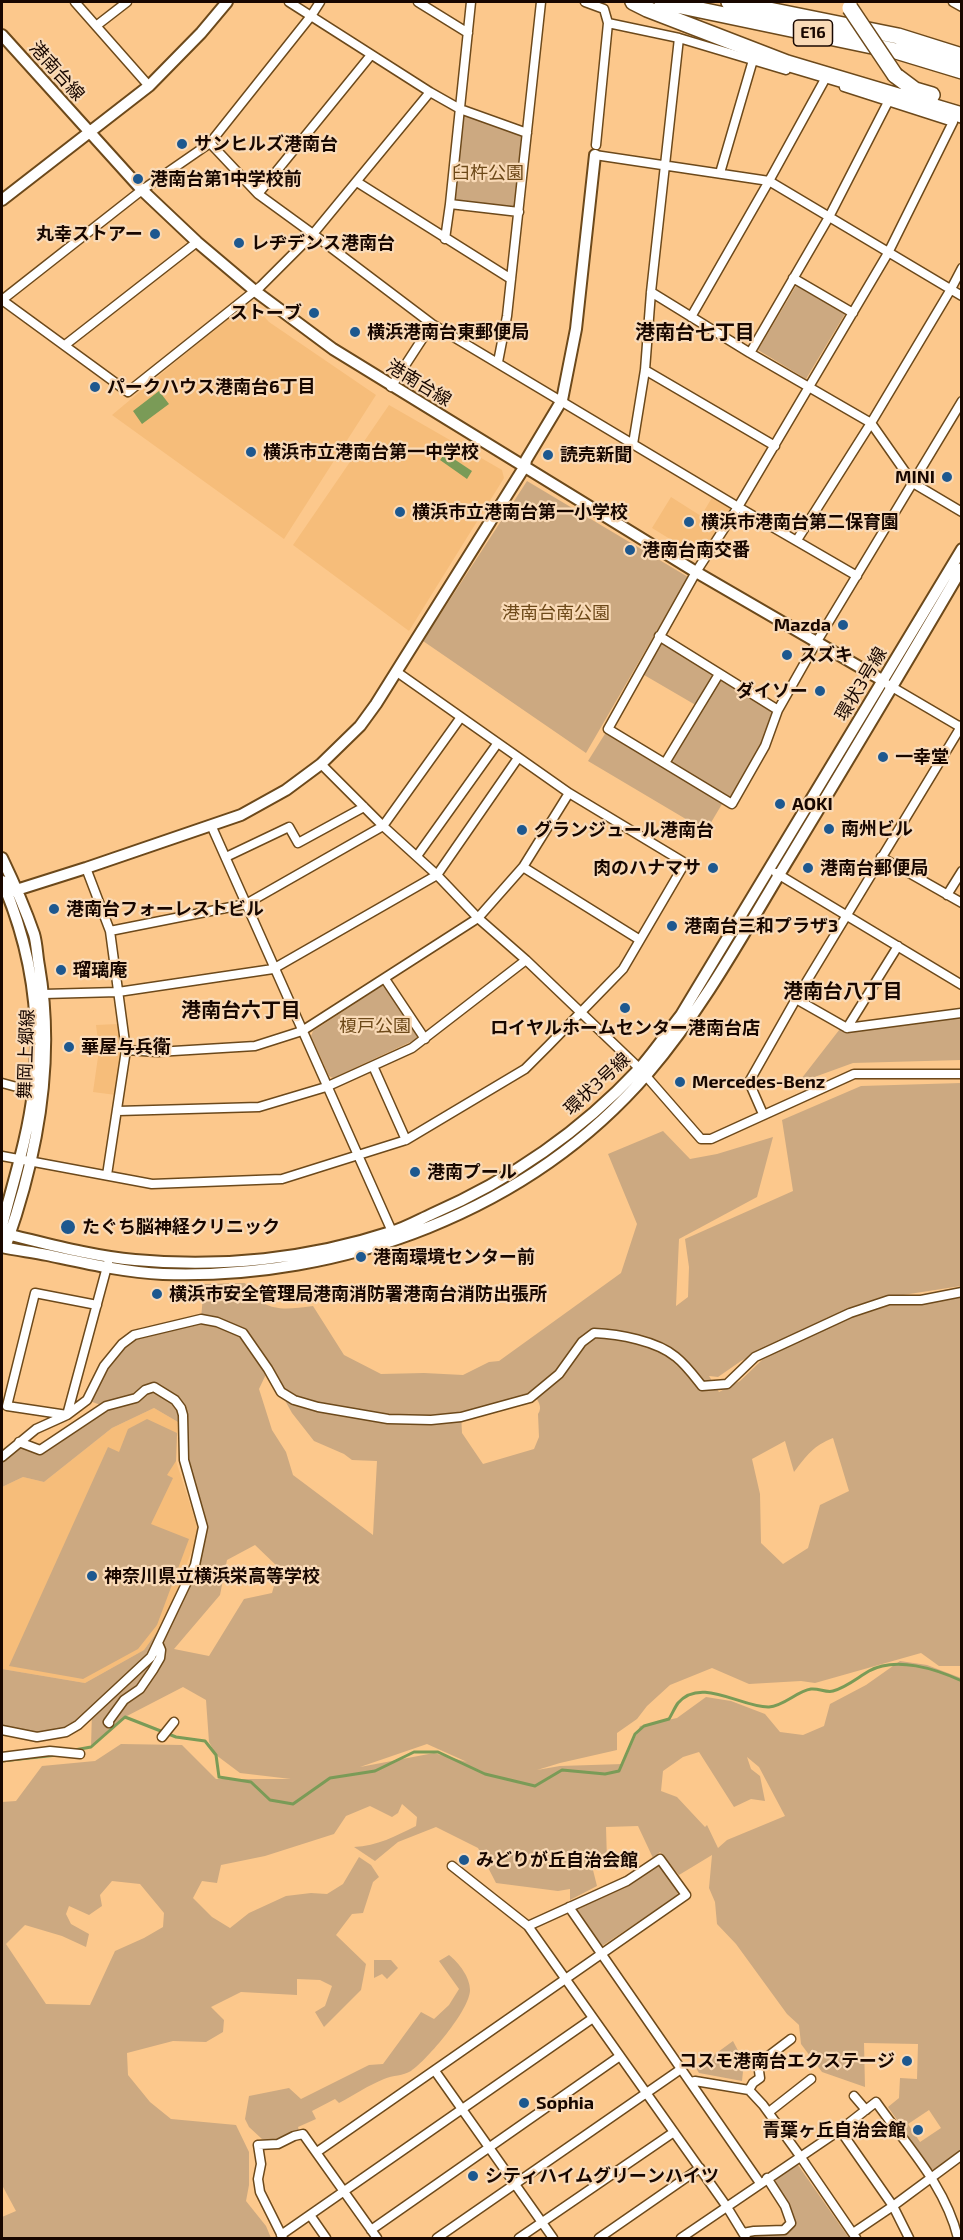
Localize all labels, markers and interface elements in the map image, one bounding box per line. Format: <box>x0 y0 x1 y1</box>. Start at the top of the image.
road number: E16 <box>794 20 832 46</box>
street label: 港南台線 <box>25 37 89 105</box>
place label: サンヒルズ港南台 <box>194 133 338 155</box>
marker: サンヒルズ港南台 <box>175 137 189 151</box>
park label: 臼杵公園 <box>452 162 524 184</box>
place label: 港南台第1中学校前 <box>150 168 302 190</box>
marker: 港南台第1中学校前 <box>131 172 145 186</box>
place label: 丸幸ストアー <box>36 223 143 245</box>
marker: 丸幸ストアー <box>148 227 162 241</box>
place label: レヂデンス港南台 <box>251 232 395 254</box>
marker: レヂデンス港南台 <box>232 236 246 250</box>
place label: ストーブ <box>230 302 302 324</box>
marker: ストーブ <box>307 306 321 320</box>
district label: 港南台七丁目 <box>635 320 755 344</box>
place label: 横浜港南台東郵便局 <box>367 321 529 343</box>
marker: 横浜港南台東郵便局 <box>348 325 362 339</box>
street label: 港南台線 <box>383 355 455 411</box>
place label: パークハウス港南台6丁目 <box>107 376 316 398</box>
marker: パークハウス港南台6丁目 <box>88 380 102 394</box>
place label: 横浜市立港南台第一中学校 <box>263 441 479 463</box>
place label: 読売新聞 <box>560 444 632 466</box>
marker: 横浜市立港南台第一中学校 <box>244 445 258 459</box>
marker: 読売新聞 <box>541 448 555 462</box>
place label: MINI <box>895 466 935 488</box>
marker: MINI <box>940 470 954 484</box>
place label: 横浜市立港南台第一小学校 <box>412 501 628 523</box>
marker: 横浜市立港南台第一小学校 <box>393 505 407 519</box>
place label: 横浜市港南台第二保育園 <box>701 511 899 533</box>
marker: 横浜市港南台第二保育園 <box>682 515 696 529</box>
place label: 港南台南交番 <box>642 539 750 561</box>
marker: 港南台南交番 <box>623 543 637 557</box>
park label: 港南台南公園 <box>502 602 610 624</box>
place label: Mazda <box>774 614 831 636</box>
marker: Mazda <box>836 618 850 632</box>
street label: 環状3号線 <box>831 643 891 725</box>
place label: スズキ <box>799 644 853 666</box>
marker: スズキ <box>780 648 794 662</box>
place label: ダイソー <box>736 680 808 702</box>
marker: ダイソー <box>813 684 827 698</box>
place label: 一幸堂 <box>895 746 949 768</box>
marker: 一幸堂 <box>876 750 890 764</box>
place label: AOKI <box>792 793 833 815</box>
marker: AOKI <box>773 797 787 811</box>
place label: 南州ビル <box>841 818 913 840</box>
place label: グランジュール港南台 <box>534 819 714 841</box>
marker: 南州ビル <box>822 822 836 836</box>
marker: グランジュール港南台 <box>515 823 529 837</box>
place label: 肉のハナマサ <box>593 857 701 879</box>
place label: 港南台郵便局 <box>820 857 928 879</box>
marker: 肉のハナマサ <box>706 861 720 875</box>
marker: 港南台郵便局 <box>801 861 815 875</box>
place label: 港南台フォーレストビル <box>66 898 264 920</box>
marker: 港南台フォーレストビル <box>47 902 61 916</box>
place label: 港南台三和プラザ3 <box>684 915 838 937</box>
marker: 港南台三和プラザ3 <box>665 919 679 933</box>
place label: 瑠璃庵 <box>73 959 127 981</box>
marker: 瑠璃庵 <box>54 963 68 977</box>
district label: 港南台八丁目 <box>783 979 903 1003</box>
district label: 港南台六丁目 <box>181 998 301 1022</box>
marker: ロイヤルホームセンター港南台店 <box>618 1001 632 1015</box>
street label: 舞岡上郷線 <box>14 1009 38 1099</box>
park label: 榎戸公園 <box>339 1015 411 1037</box>
place label: ロイヤルホームセンター港南台店 <box>490 1017 760 1039</box>
place label: 華屋与兵衛 <box>81 1036 171 1058</box>
marker: 華屋与兵衛 <box>62 1040 76 1054</box>
street label: 環状3号線 <box>560 1048 634 1120</box>
place label: Mercedes-Benz <box>692 1071 825 1093</box>
marker: Mercedes-Benz <box>673 1075 687 1089</box>
place label: 港南プール <box>427 1161 517 1183</box>
marker: 港南プール <box>408 1165 422 1179</box>
place label: たぐち脳神経クリニック <box>82 1216 280 1238</box>
marker: たぐち脳神経クリニック <box>59 1218 77 1236</box>
place label: 港南環境センター前 <box>373 1246 535 1268</box>
marker: 港南環境センター前 <box>354 1250 368 1264</box>
place label: 横浜市安全管理局港南消防署港南台消防出張所 <box>169 1283 547 1305</box>
marker: 横浜市安全管理局港南消防署港南台消防出張所 <box>150 1287 164 1301</box>
place label: 神奈川県立横浜栄高等学校 <box>104 1565 320 1587</box>
marker: 神奈川県立横浜栄高等学校 <box>85 1569 99 1583</box>
place label: みどりが丘自治会館 <box>476 1849 638 1871</box>
marker: みどりが丘自治会館 <box>457 1853 471 1867</box>
place label: コスモ港南台エクステージ <box>679 2050 895 2072</box>
marker: コスモ港南台エクステージ <box>900 2054 914 2068</box>
place label: Sophia <box>536 2092 594 2114</box>
marker: Sophia <box>517 2096 531 2110</box>
place label: 青葉ヶ丘自治会館 <box>762 2119 906 2141</box>
marker: 青葉ヶ丘自治会館 <box>911 2123 925 2137</box>
place label: シティハイムグリーンハイツ <box>485 2165 719 2187</box>
marker: シティハイムグリーンハイツ <box>466 2169 480 2183</box>

